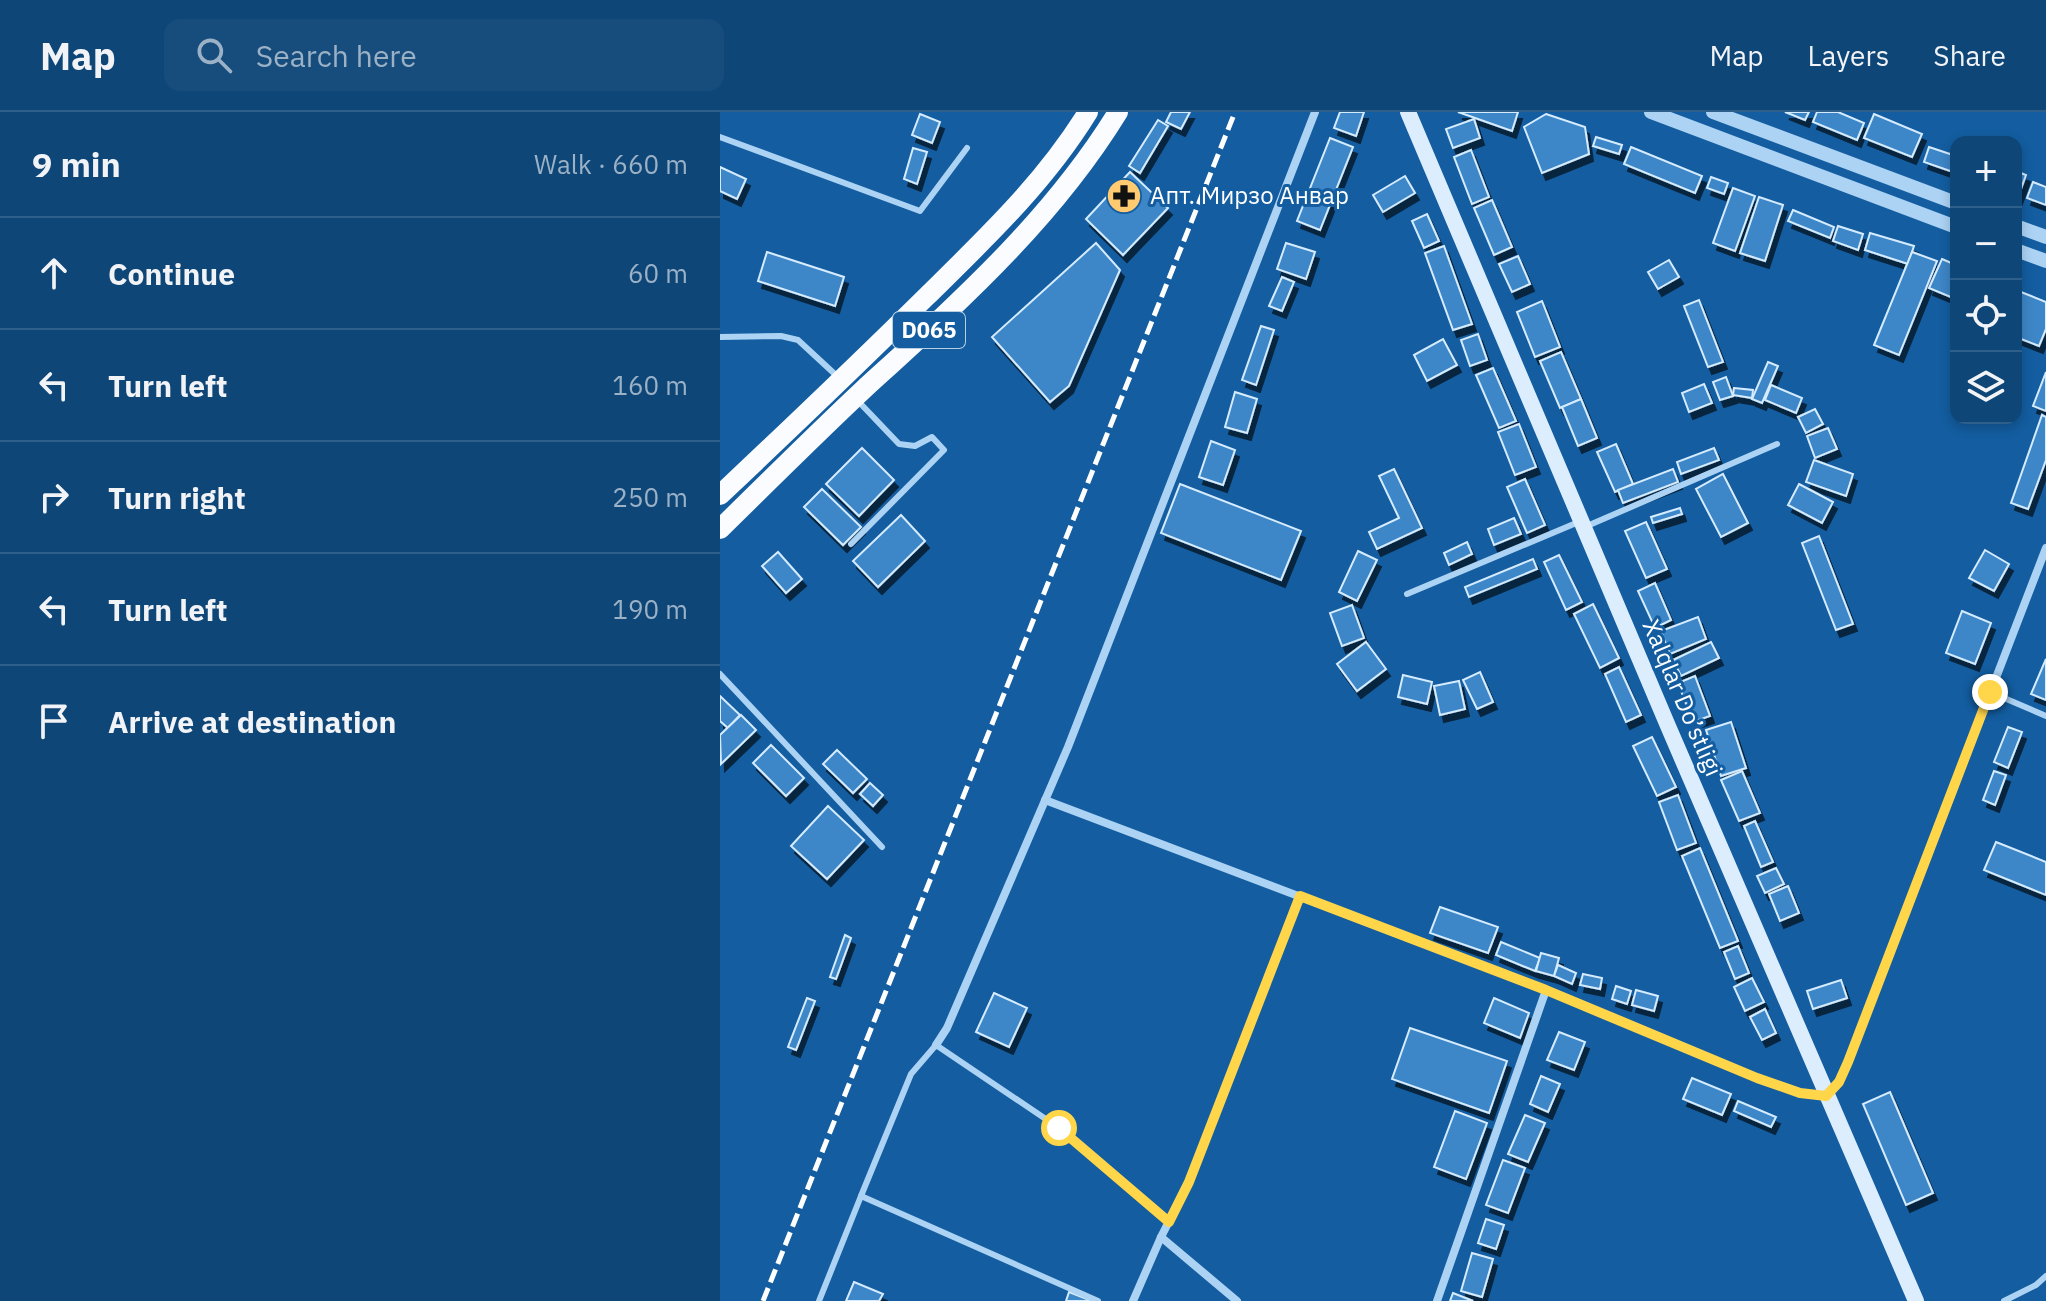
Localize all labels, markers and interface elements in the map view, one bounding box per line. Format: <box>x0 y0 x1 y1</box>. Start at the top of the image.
search box <box>164 19 724 91</box>
text: Map <box>40 31 116 80</box>
icon: search <box>192 33 236 77</box>
text: Search here <box>256 36 417 75</box>
text: Map <box>1709 37 1763 74</box>
text: Layers <box>1807 37 1889 74</box>
text: Share <box>1933 37 2006 74</box>
map controls <box>1950 136 2022 424</box>
button: + <box>1950 136 2022 208</box>
text: 9 min <box>32 142 121 186</box>
text: Walk · 660 m <box>534 147 688 181</box>
pharmacy icon: Апт. Мирзо Анвар <box>1105 177 1143 215</box>
place label: Апт. Мирзо Анвар <box>1150 179 1349 211</box>
button: − <box>1950 208 2022 280</box>
icon: ahead <box>32 251 76 295</box>
text: Continue <box>108 254 235 293</box>
text: 60 m <box>628 256 688 290</box>
button: locate <box>1950 280 2022 352</box>
road number: D065 <box>893 312 965 348</box>
button: layers <box>1950 352 2022 424</box>
icon: left <box>32 363 76 407</box>
text: Turn left <box>108 366 227 405</box>
text: 160 m <box>612 368 688 402</box>
icon: right <box>32 475 76 519</box>
text: Turn right <box>108 478 246 517</box>
text: 250 m <box>612 480 688 514</box>
icon: left <box>32 587 76 631</box>
text: Turn left <box>108 590 227 629</box>
text: 190 m <box>612 592 688 626</box>
street label: Xalqlar Do’stligi <box>1636 614 1730 781</box>
route end <box>1972 674 2008 710</box>
icon: arrive <box>32 699 76 743</box>
text: Arrive at destination <box>108 702 396 741</box>
route start <box>1041 1110 1077 1146</box>

